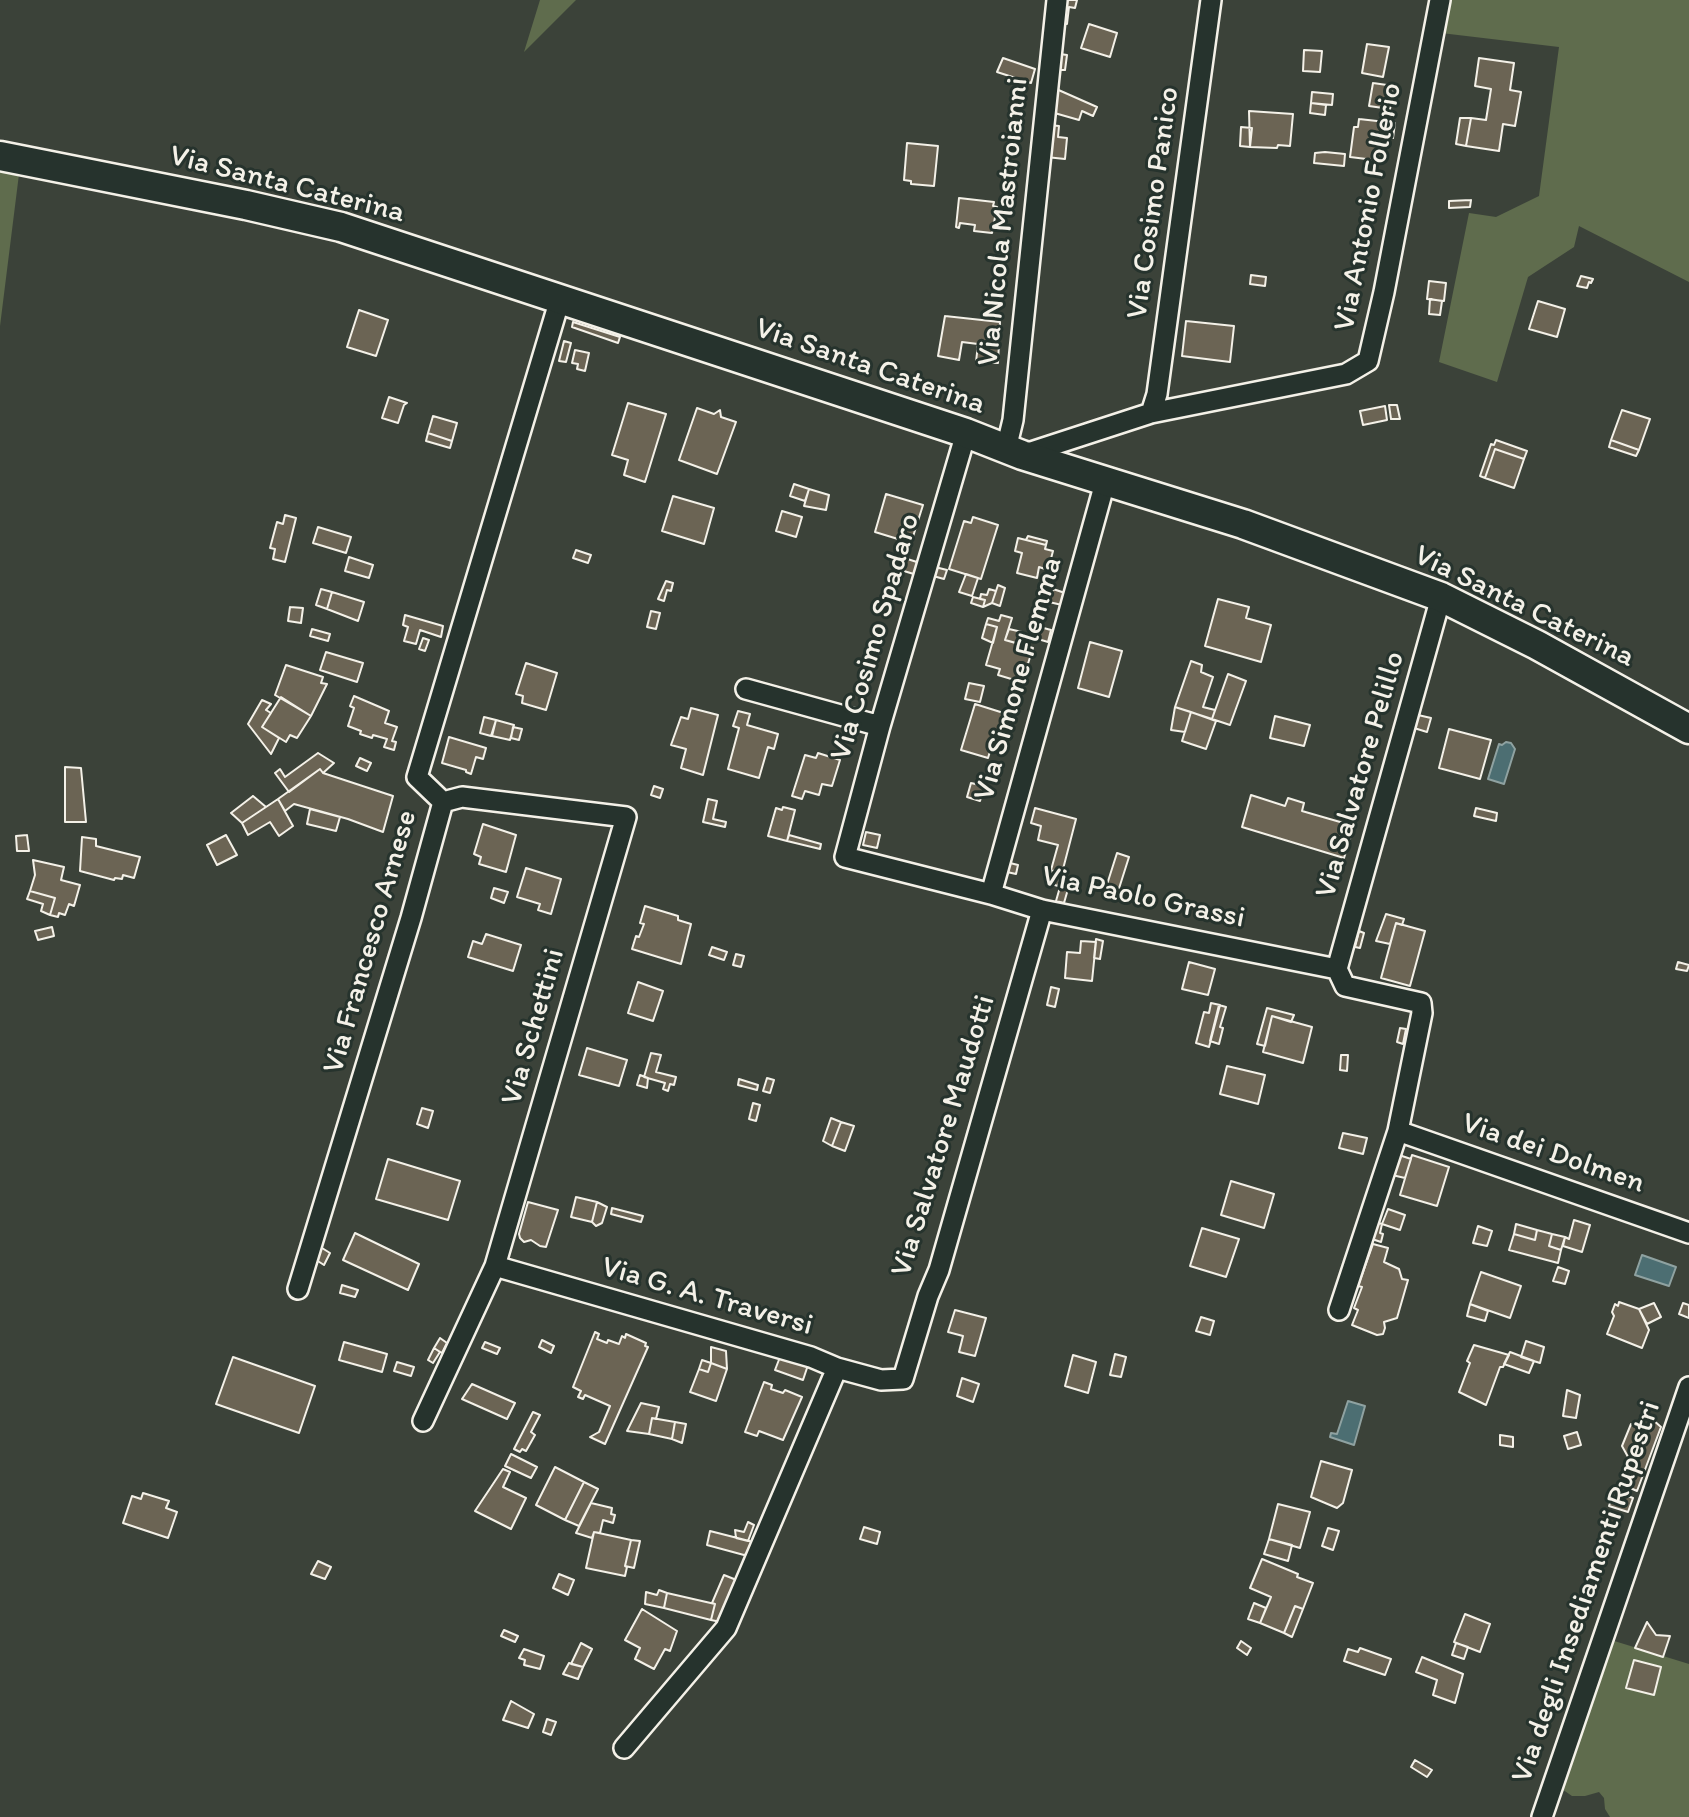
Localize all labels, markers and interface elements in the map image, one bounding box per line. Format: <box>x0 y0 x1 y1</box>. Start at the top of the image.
street label: Via Nicola Mastroianni <box>971 76 1037 368</box>
street label: Via Antonio Follerio <box>1327 80 1411 334</box>
street label: Via Cosimo Panico <box>1120 85 1188 321</box>
street label: Via Santa Caterina <box>166 138 408 232</box>
street label: Via Santa Caterina <box>750 311 990 423</box>
street label: Via Cosimo Spadaro <box>824 509 928 765</box>
street label: Via Santa Caterina <box>1408 538 1640 676</box>
street label: Via Simone Flemma <box>967 553 1071 805</box>
street label: Via Salvatore Pelillo <box>1309 648 1413 902</box>
street label: Via Francesco Arnese <box>316 806 426 1078</box>
street label: Via Paolo Grassi <box>1038 859 1248 937</box>
street label: Via Schettini <box>494 945 574 1109</box>
street label: Via Salvatore Maudotti <box>884 991 1004 1281</box>
street label: Via dei Dolmen <box>1457 1106 1649 1202</box>
street label: Via G. A. Traversi <box>597 1250 817 1344</box>
street label: Via degli Insediamenti Rupestri <box>1505 1396 1669 1788</box>

